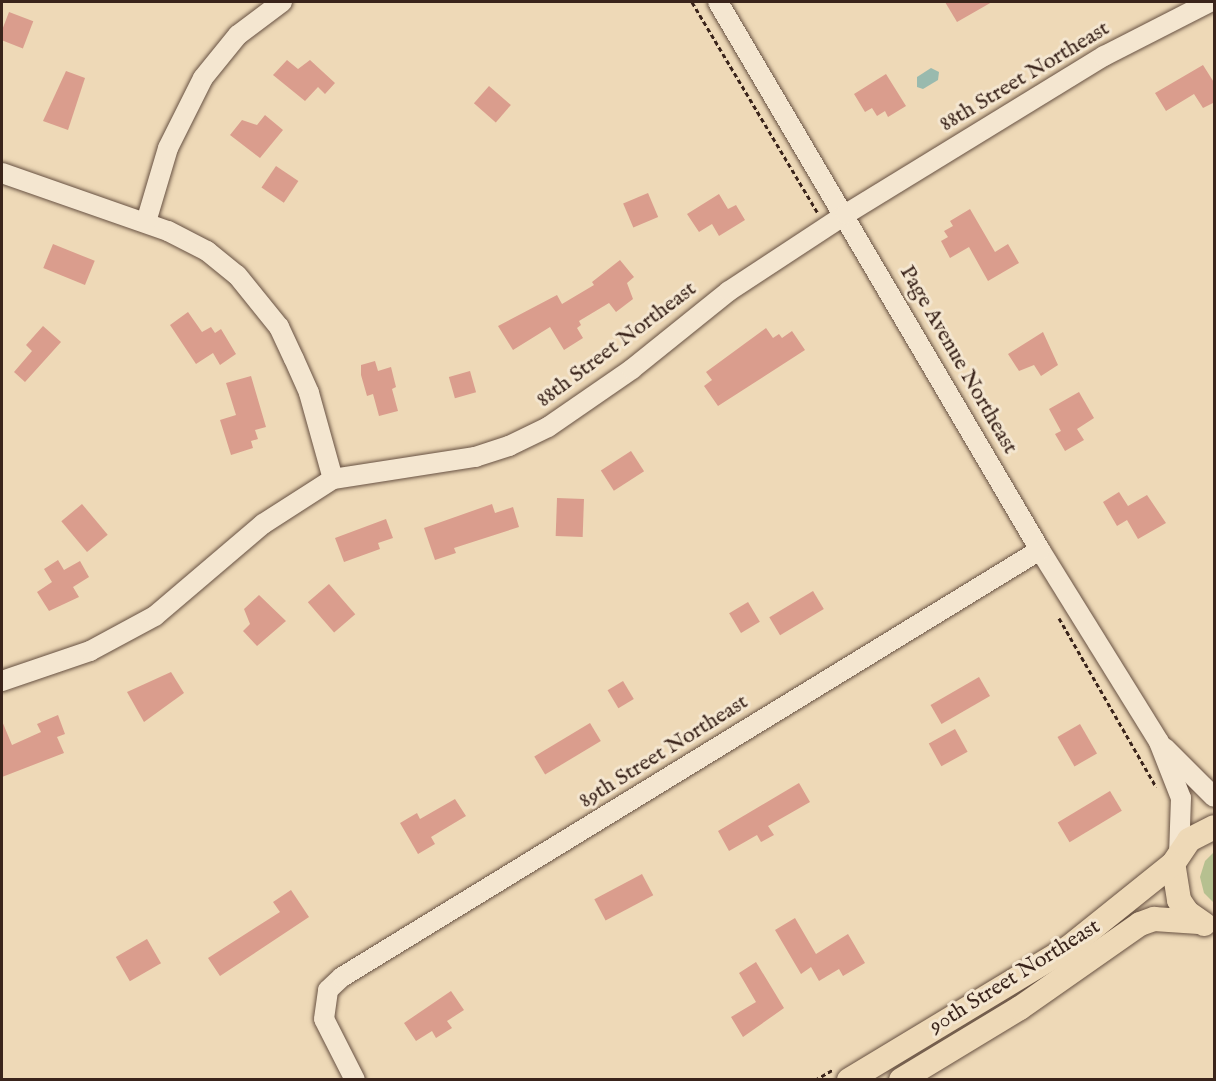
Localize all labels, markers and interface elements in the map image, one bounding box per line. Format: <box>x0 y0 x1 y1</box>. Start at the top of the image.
street label: 88th Street Northeast <box>935 16 1115 138</box>
street label: Page Avenue Northeast <box>893 261 1023 459</box>
street label: 88th Street Northeast <box>532 276 702 414</box>
street label: 89th Street Northeast <box>575 689 753 815</box>
street label: 90th Street Northeast <box>925 914 1105 1040</box>

